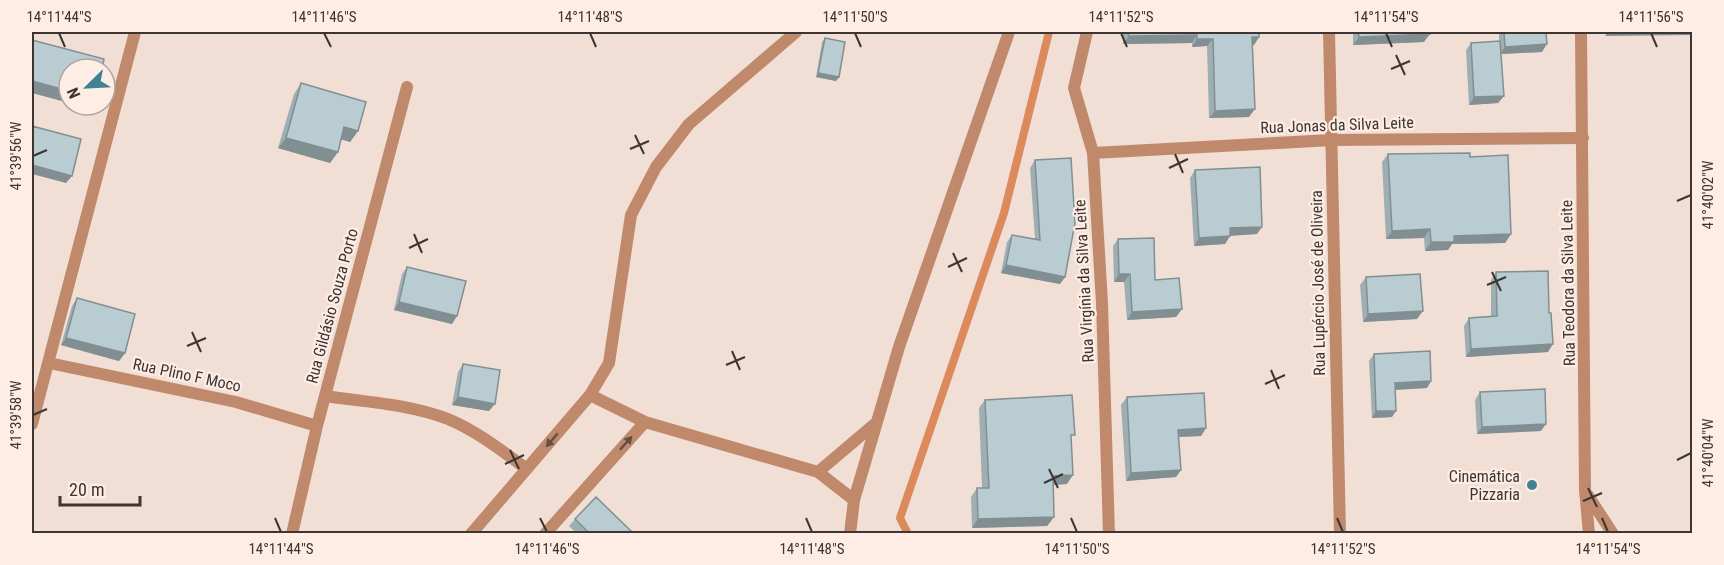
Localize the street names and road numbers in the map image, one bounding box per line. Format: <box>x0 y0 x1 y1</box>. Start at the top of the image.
street label: Rua Jonas da Silva Leite <box>1260 113 1414 137</box>
street label: Rua Lupércio José de Oliveira <box>1307 190 1329 376</box>
street label: Rua Virgínia da Silva Leite <box>1070 199 1098 363</box>
street label: Rua Teodora da Silva Leite <box>1557 200 1579 366</box>
street label: Rua Gildásio Souza Porto <box>302 226 362 386</box>
street label: Rua Plino F Moco <box>131 354 243 396</box>

